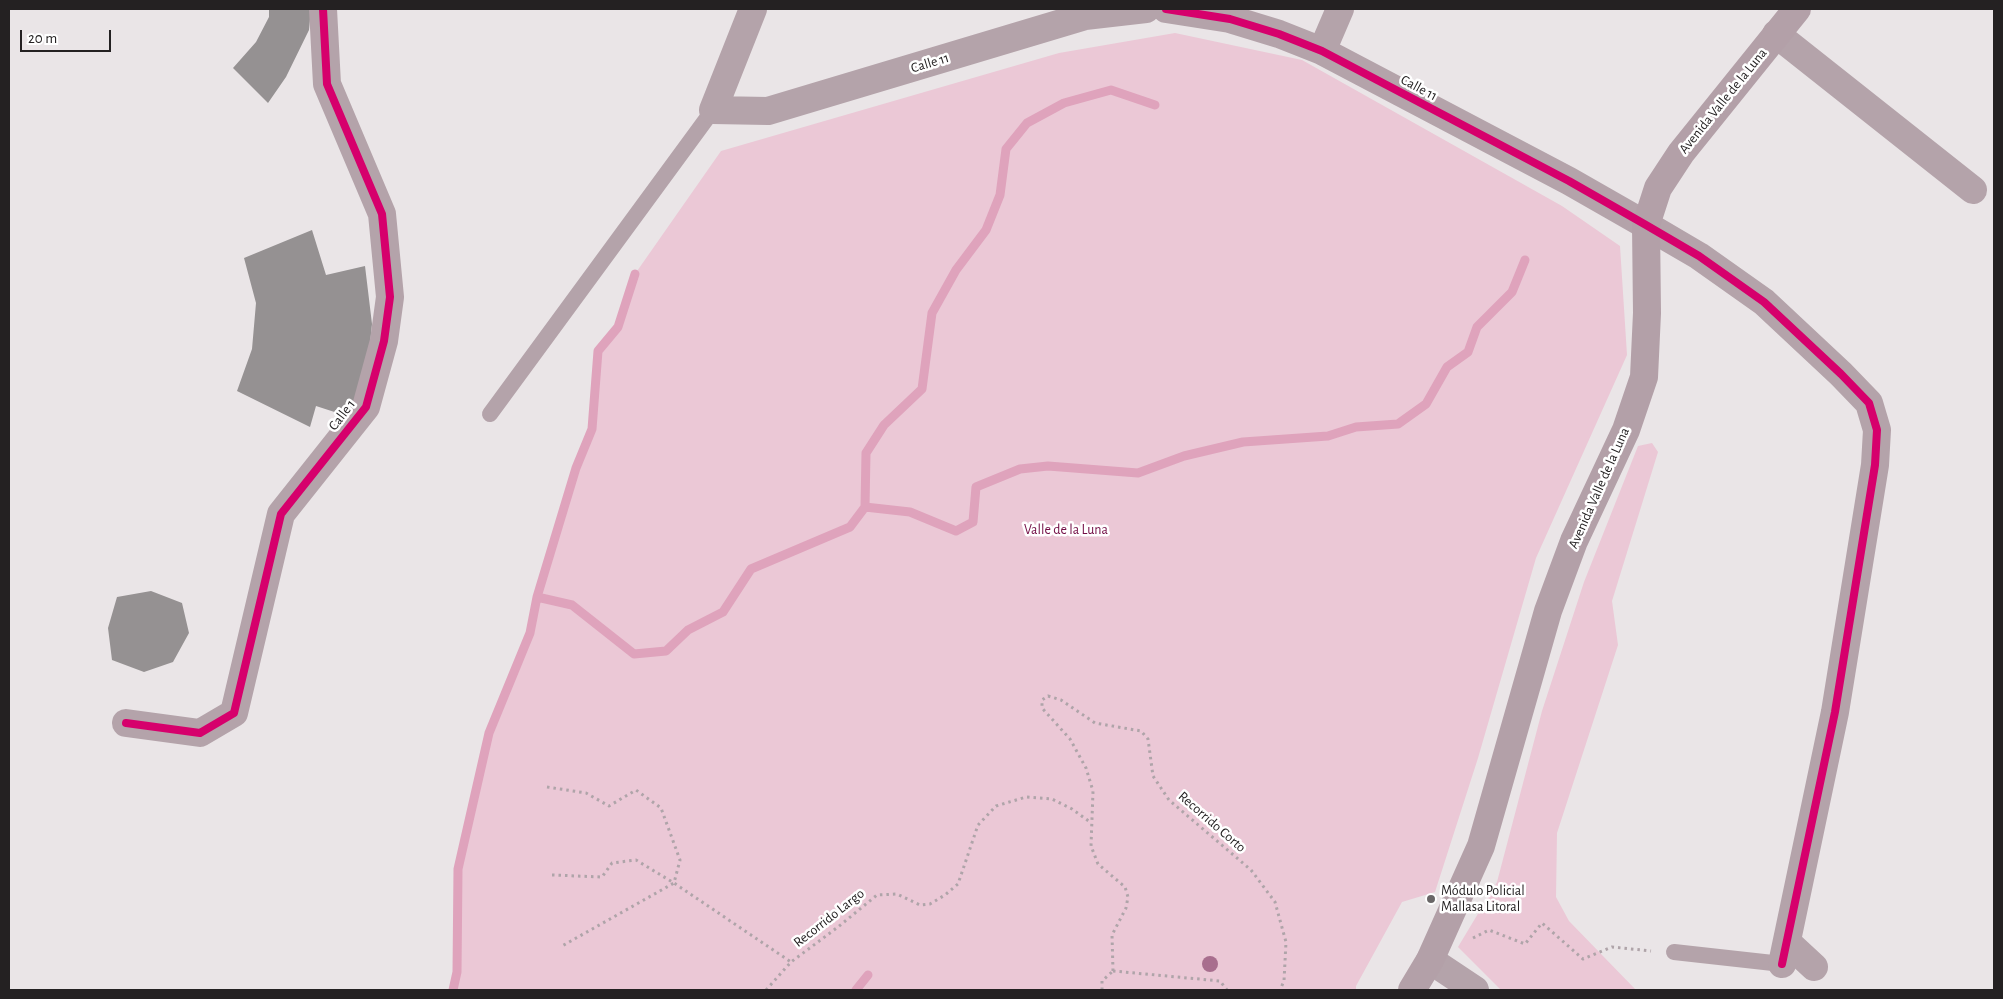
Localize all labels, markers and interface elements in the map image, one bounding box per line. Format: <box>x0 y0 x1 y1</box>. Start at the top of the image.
scale bar <box>22 20 114 52</box>
text: 20 m <box>28 31 57 46</box>
street label: Avenida Valle de la Luna <box>1675 45 1771 157</box>
street label: Calle 11 <box>909 49 951 77</box>
street label: Calle 11 <box>1398 71 1440 105</box>
street label: Calle 1 <box>325 396 359 434</box>
street label: Avenida Valle de la Luna <box>1565 425 1633 551</box>
park label: Valle de la Luna <box>1024 522 1108 538</box>
street label: Recorrido Corto <box>1175 788 1249 856</box>
place label: Módulo Policial Mallasa Litoral <box>1441 883 1525 916</box>
street label: Recorrido Largo <box>790 885 868 951</box>
marker: Módulo Policial Mallasa Litoral <box>1425 893 1437 905</box>

